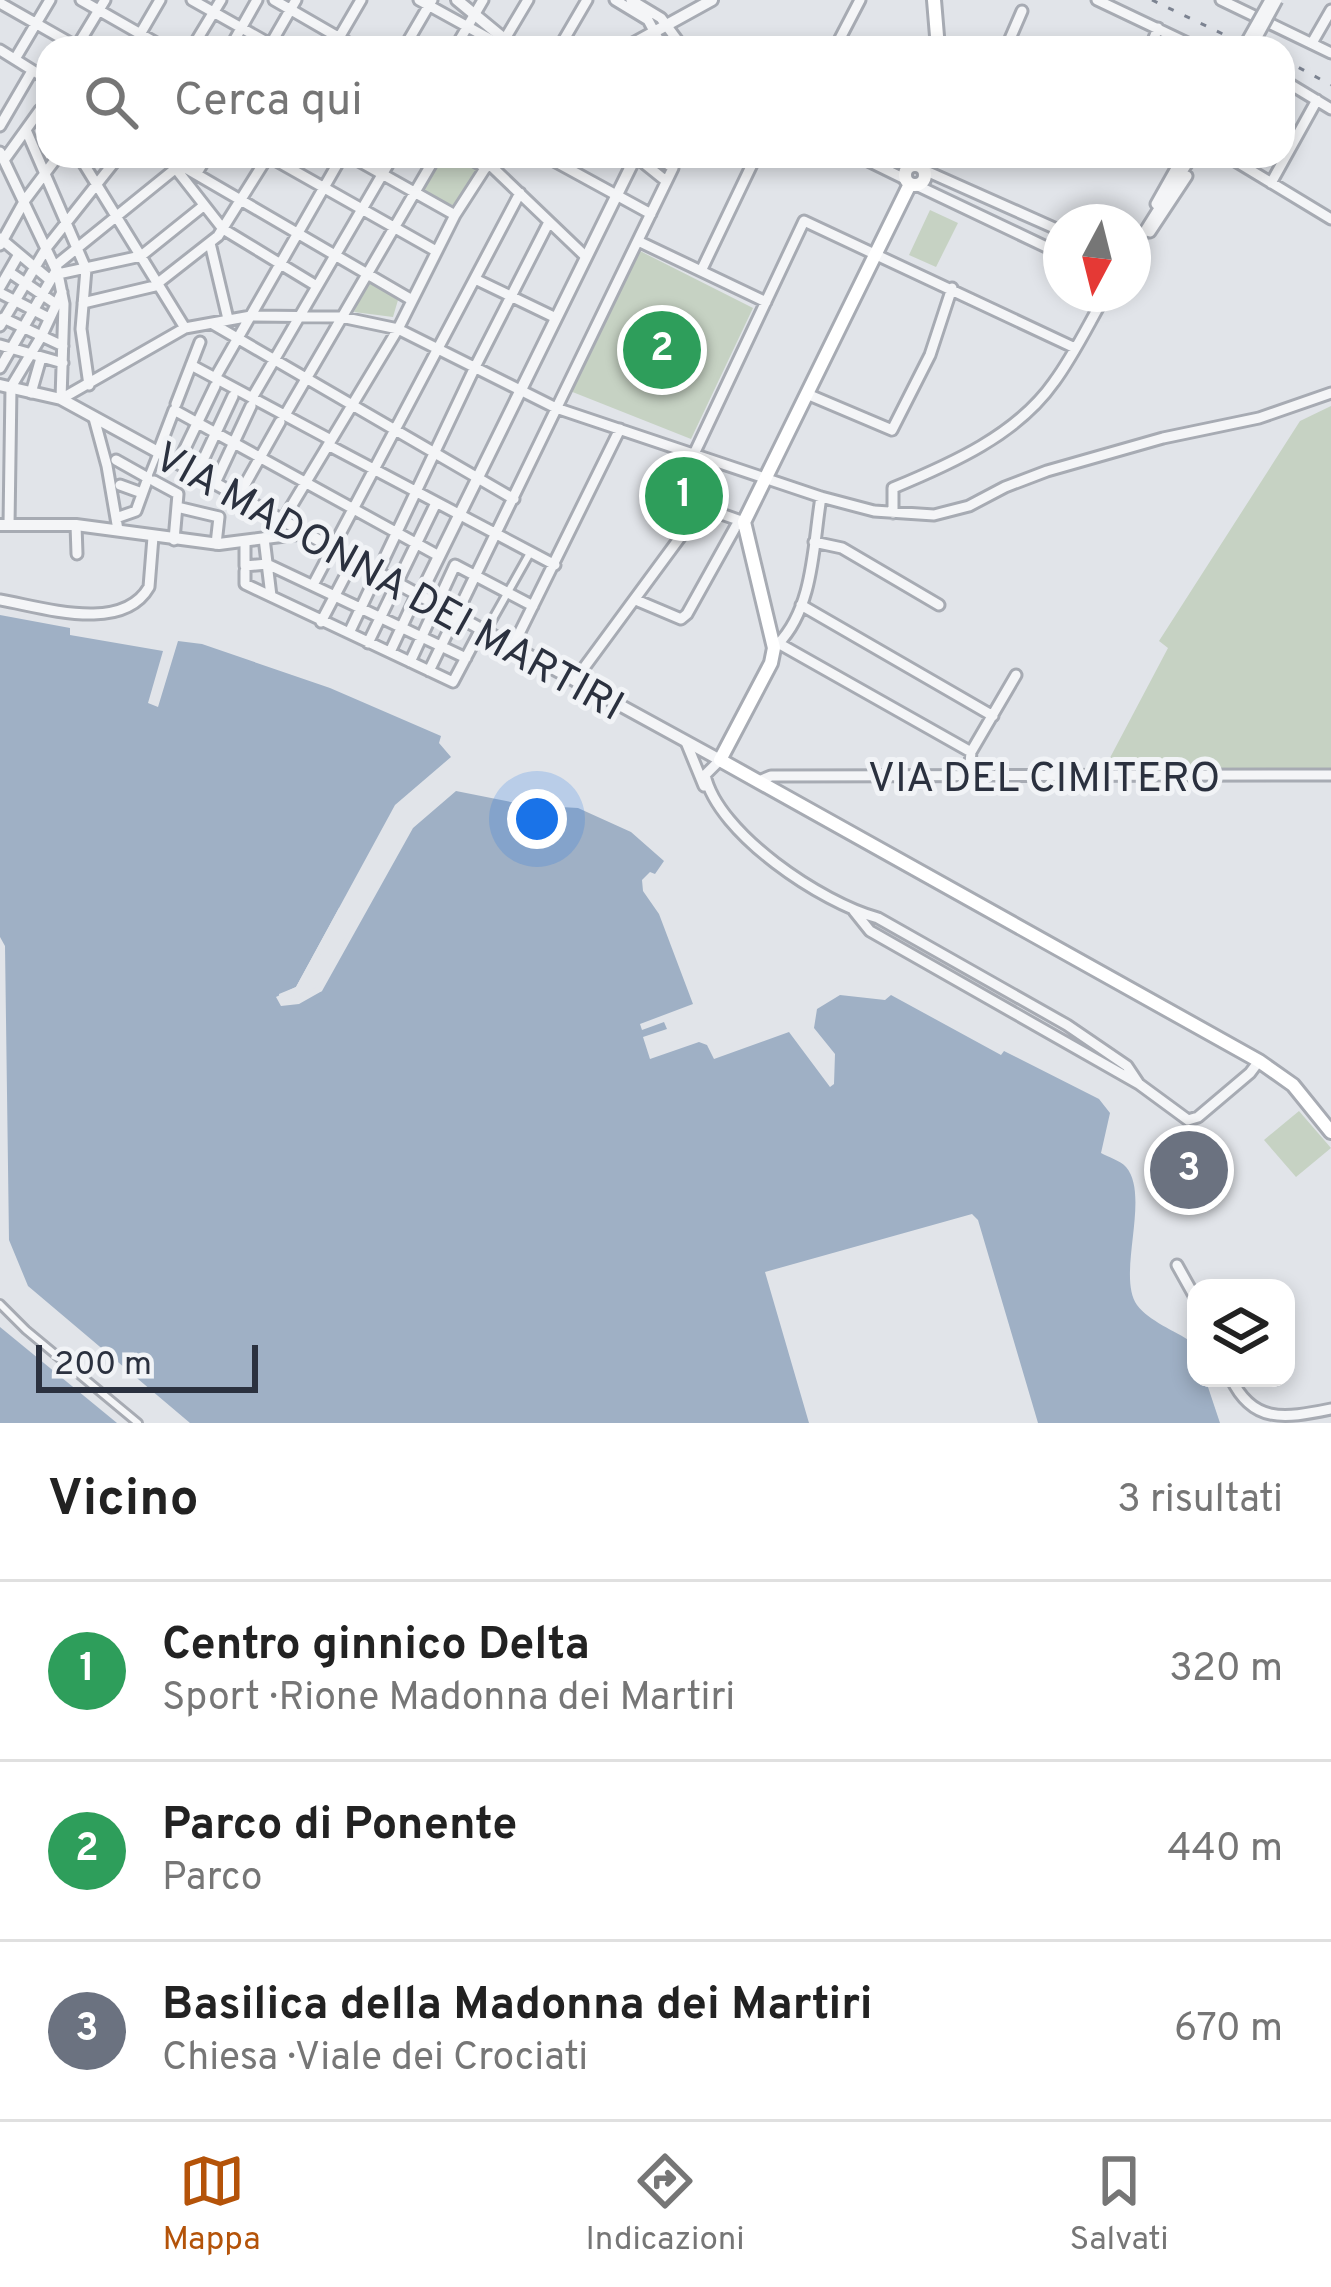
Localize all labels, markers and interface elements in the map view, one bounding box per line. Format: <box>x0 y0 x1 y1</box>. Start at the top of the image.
search box <box>36 36 1295 168</box>
icon: search <box>78 69 144 135</box>
text: Cerca qui <box>174 74 363 131</box>
north arrow <box>1043 204 1151 312</box>
pin: 2 <box>623 305 701 395</box>
street label: VIA MADONNA DEI MARTIRI <box>144 433 632 735</box>
pin: 1 <box>645 451 723 541</box>
street label: VIA DEL CIMITERO <box>868 754 1220 807</box>
your location <box>507 789 567 849</box>
pin: 3 <box>1150 1125 1228 1215</box>
map controls <box>1187 1279 1295 1387</box>
button: layers <box>1187 1279 1295 1387</box>
scale bar <box>36 1339 258 1392</box>
text: 200 m <box>54 1345 152 1387</box>
text: Vicino <box>48 1469 199 1534</box>
text: 3 risultati <box>1117 1477 1283 1526</box>
text: Centro ginnico Delta <box>162 1618 590 1675</box>
text: 1 <box>79 1646 95 1695</box>
text: 320 m <box>1169 1646 1283 1695</box>
text: Sport · Rione Madonna dei Martiri <box>162 1675 735 1724</box>
text: Parco di Ponente <box>162 1798 517 1855</box>
text: 2 <box>75 1826 99 1875</box>
text: 440 m <box>1167 1826 1283 1875</box>
text: Parco <box>162 1855 263 1904</box>
text: Basilica della Madonna dei Martiri <box>162 1978 872 2035</box>
text: 3 <box>75 2006 99 2055</box>
text: 670 m <box>1174 2006 1283 2055</box>
text: Chiesa · Viale dei Crociati <box>162 2035 588 2084</box>
tab: Mappa <box>162 2148 261 2262</box>
tab: Indicazioni <box>586 2148 745 2262</box>
tab: Salvati <box>1069 2148 1169 2262</box>

